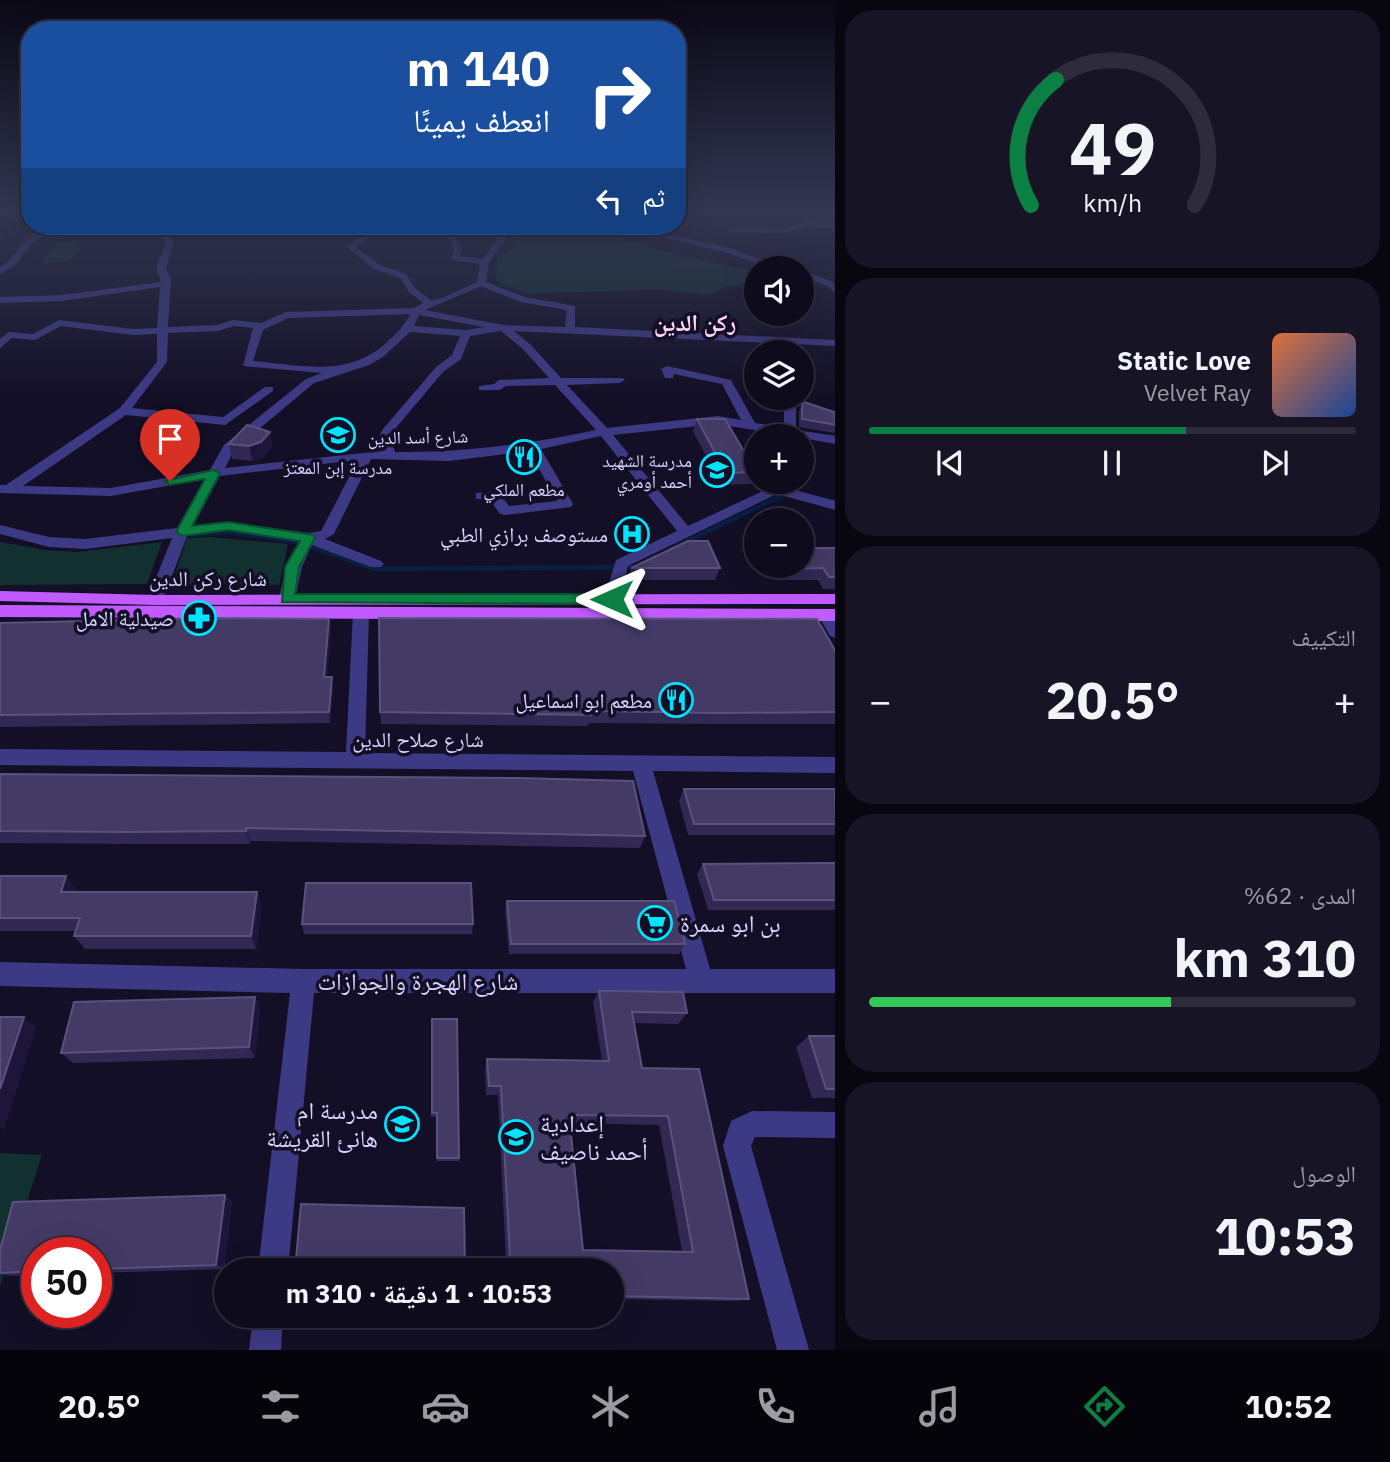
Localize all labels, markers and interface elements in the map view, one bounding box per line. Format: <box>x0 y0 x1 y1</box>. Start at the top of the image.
text: 140 m <box>406 36 550 99</box>
icon: right <box>574 49 665 140</box>
text: انعطف يمينًا <box>413 99 550 141</box>
text: 49 <box>1069 100 1156 195</box>
text: ثم <box>642 180 665 214</box>
icon: left <box>590 182 628 220</box>
text: km/h <box>1083 186 1142 219</box>
map controls <box>744 256 814 578</box>
button: sound <box>744 256 814 326</box>
district label: ركن الدين <box>654 307 736 337</box>
button: layers <box>744 340 814 410</box>
text: Static Love <box>1117 343 1251 377</box>
text: Velvet Ray <box>1144 377 1251 407</box>
pin <box>140 409 200 481</box>
school or university icon: مدرسة إبن المعتز <box>319 416 357 454</box>
icon: arrive <box>151 420 189 458</box>
button: + <box>744 424 814 494</box>
street label: شارع أسد الدين <box>367 425 469 449</box>
restaurant icon: مطعم الملكي <box>505 438 543 476</box>
icon: previous <box>931 444 969 482</box>
icon: pause <box>1093 444 1131 482</box>
icon: next <box>1256 444 1294 482</box>
place label: مدرسة الشهيد أحمد أومري <box>602 449 692 496</box>
school or university icon: مدرسة الشهيد أحمد أومري <box>698 451 736 489</box>
place label: مدرسة إبن المعتز <box>283 456 392 479</box>
place label: مطعم الملكي <box>483 478 565 504</box>
button: − <box>744 508 814 578</box>
hospital icon: مستوصف برازي الطبي <box>613 515 651 553</box>
place label: مستوصف برازي الطبي <box>440 520 608 551</box>
position arrow <box>575 562 649 636</box>
street label: شارع ركن الدين <box>149 564 267 592</box>
pharmacy icon: صيدلية الامل <box>180 599 218 637</box>
place label: صيدلية الامل <box>76 604 174 632</box>
text: التكييف <box>1291 622 1356 652</box>
text: 20.5° <box>1045 666 1180 733</box>
text: − <box>869 676 892 725</box>
text: + <box>1333 676 1356 725</box>
restaurant icon: مطعم ابو اسماعيل <box>657 681 695 719</box>
place label: مطعم ابو اسماعيل <box>516 686 652 715</box>
street label: شارع صلاح الدين <box>352 725 484 753</box>
text: المدى · 62% <box>1244 880 1356 910</box>
supermarket icon: بن ابو سمرة <box>636 904 674 942</box>
place label: بن ابو سمرة <box>680 907 781 939</box>
text: 310 km <box>1174 924 1356 991</box>
street label: شارع الهجرة والجوازات <box>318 965 518 997</box>
place label: مدرسة ام هانئ القريشة <box>266 1094 378 1154</box>
school or university icon: مدرسة ام هانئ القريشة <box>383 1105 421 1143</box>
place label: إعدادية أحمد ناصيف <box>540 1107 648 1167</box>
school or university icon: إعدادية أحمد ناصيف <box>497 1118 535 1156</box>
text: الوصول <box>1292 1158 1356 1188</box>
text: 10:53 <box>1214 1202 1356 1269</box>
speed limit sign: 50 <box>21 1237 112 1328</box>
text: 10:53 · 1 دقيقة · 310 m <box>286 1276 552 1310</box>
icon: filters <box>256 1382 305 1431</box>
icon: car <box>421 1382 470 1431</box>
icon: climate <box>586 1382 635 1431</box>
icon: phone <box>751 1382 800 1431</box>
icon: music <box>915 1382 964 1431</box>
icon: directions <box>1080 1382 1129 1431</box>
text: 20.5° <box>58 1385 141 1427</box>
text: 10:52 <box>1245 1385 1332 1427</box>

